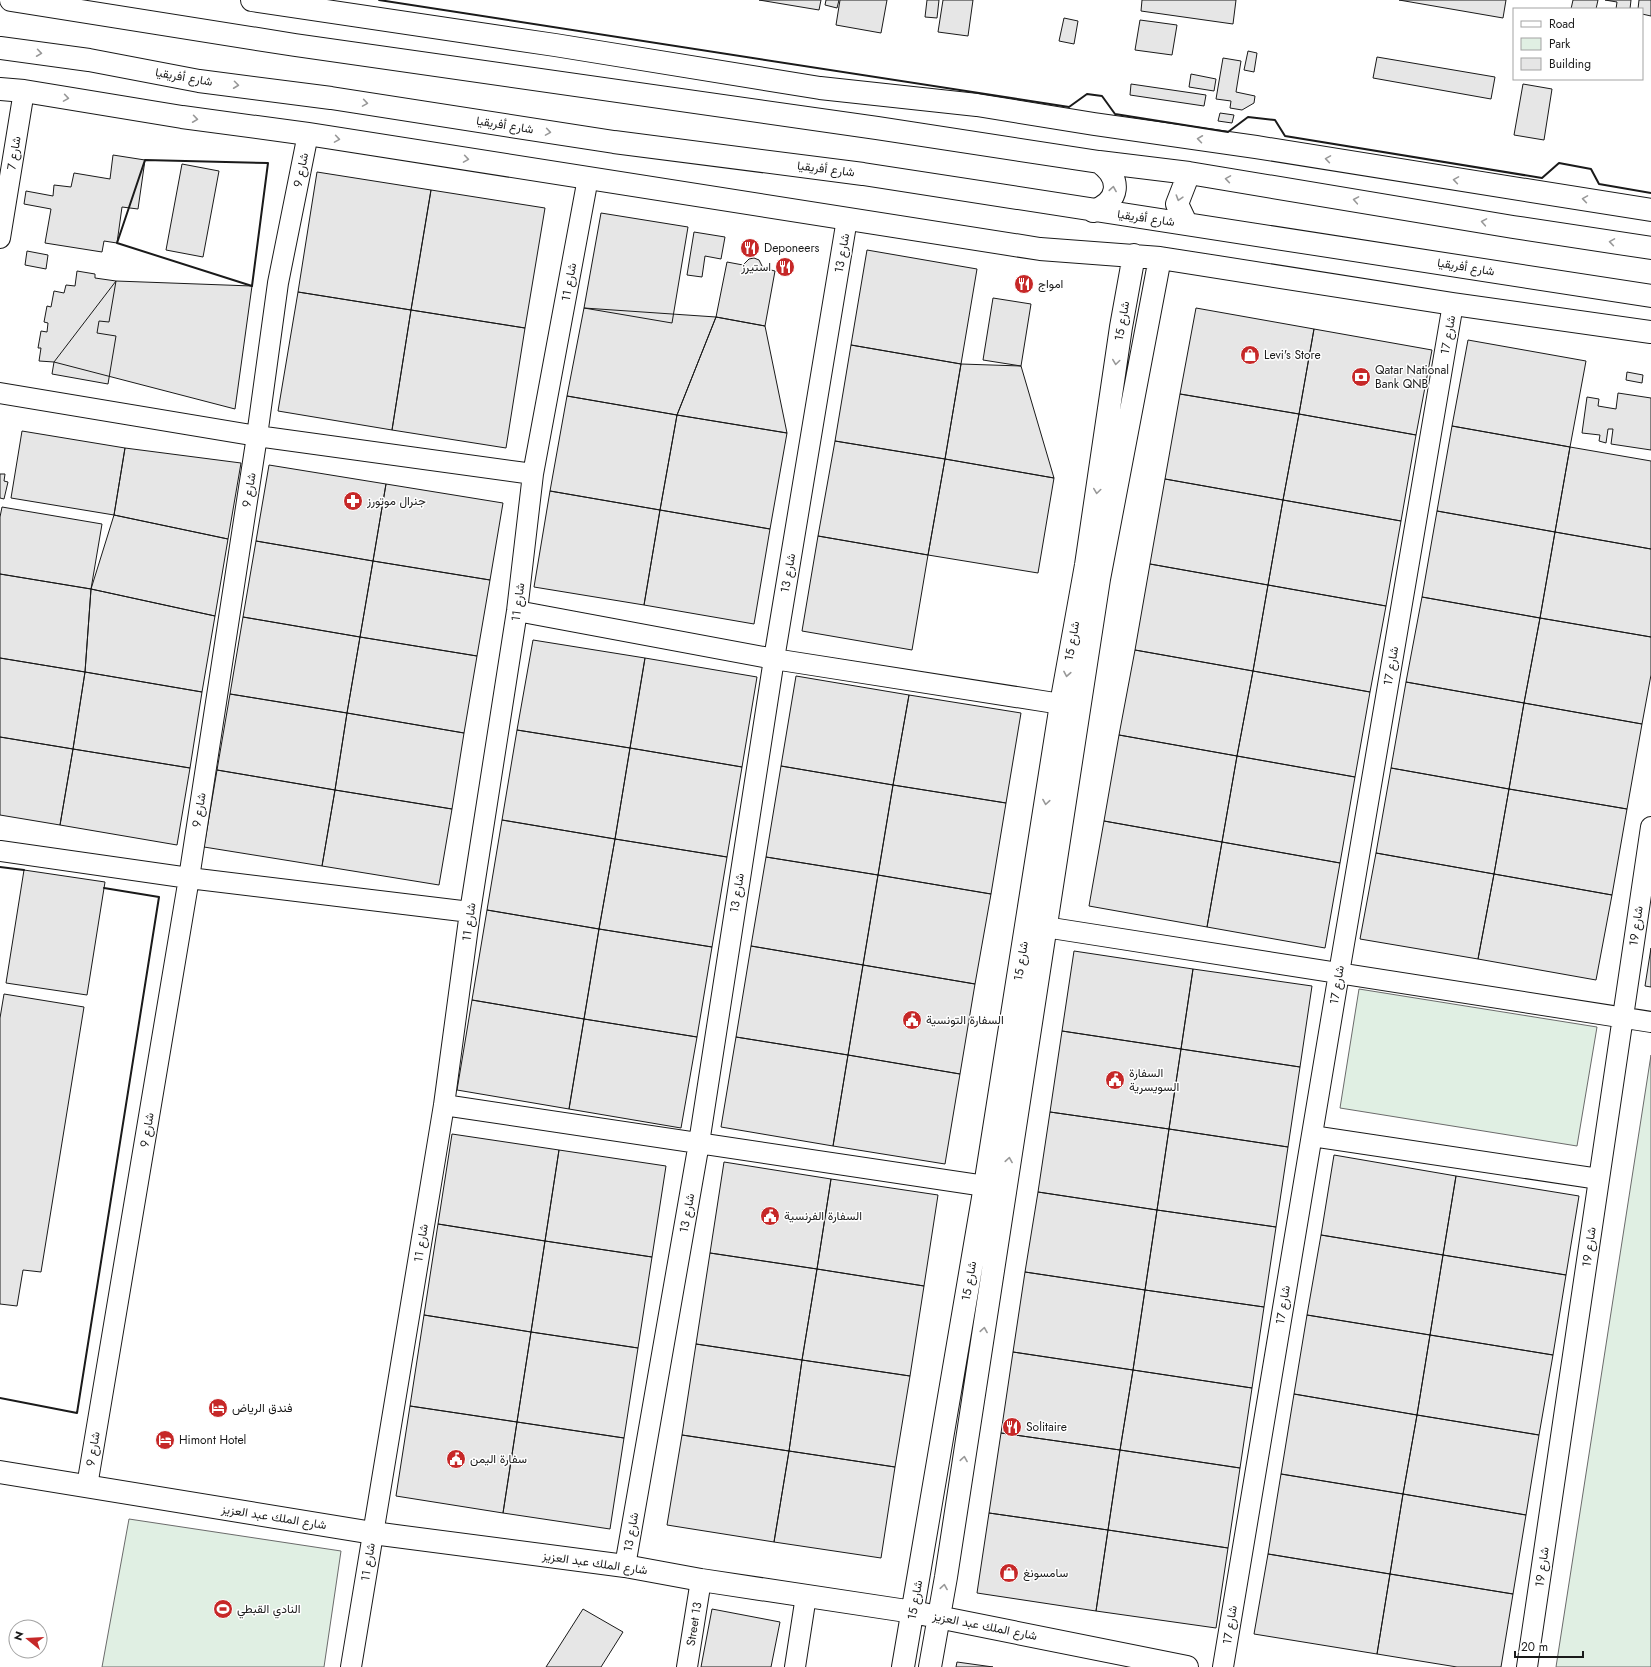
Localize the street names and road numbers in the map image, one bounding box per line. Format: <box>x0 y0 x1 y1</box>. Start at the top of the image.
street label: شارع أفريقيا <box>154 63 214 91</box>
street label: شارع أفريقيا <box>475 112 535 138</box>
street label: شارع 7 <box>2 135 26 171</box>
street label: شارع 9 <box>289 151 313 189</box>
street label: شارع أفريقيا <box>796 157 856 181</box>
street label: شارع أفريقيا <box>1116 205 1176 231</box>
street label: شارع 13 <box>830 232 854 274</box>
street label: شارع أفريقيا <box>1436 254 1496 280</box>
street label: شارع 11 <box>557 261 581 303</box>
street label: شارع 15 <box>1110 300 1134 342</box>
street label: شارع 17 <box>1436 314 1460 356</box>
street label: شارع 9 <box>237 471 261 509</box>
street label: شارع 13 <box>776 552 800 594</box>
street label: شارع 11 <box>507 582 529 622</box>
street label: شارع 15 <box>1060 620 1084 662</box>
street label: شارع 17 <box>1379 645 1403 687</box>
street label: شارع 9 <box>187 791 211 829</box>
street label: شارع 13 <box>725 872 749 914</box>
street label: شارع 11 <box>457 902 481 942</box>
street label: شارع 19 <box>1624 905 1648 947</box>
street label: شارع 15 <box>1009 940 1033 982</box>
street label: شارع 17 <box>1325 964 1349 1006</box>
street label: شارع 9 <box>135 1111 159 1149</box>
street label: شارع 13 <box>675 1192 699 1234</box>
street label: شارع 11 <box>409 1223 433 1263</box>
street label: شارع 19 <box>1577 1226 1601 1268</box>
street label: شارع 15 <box>957 1260 981 1302</box>
street label: شارع 17 <box>1271 1284 1295 1326</box>
street label: شارع 9 <box>81 1430 105 1468</box>
street label: شارع الملك عبد العزيز <box>219 1500 328 1534</box>
street label: شارع 13 <box>619 1511 643 1553</box>
street label: شارع 11 <box>356 1542 380 1582</box>
street label: شارع 19 <box>1530 1546 1554 1588</box>
street label: شارع الملك عبد العزيز <box>540 1547 649 1579</box>
street label: شارع 15 <box>903 1579 927 1621</box>
street label: Street 13 <box>682 1600 706 1647</box>
street label: شارع 17 <box>1218 1604 1242 1646</box>
street label: شارع الملك عبد العزيز <box>930 1607 1039 1645</box>

